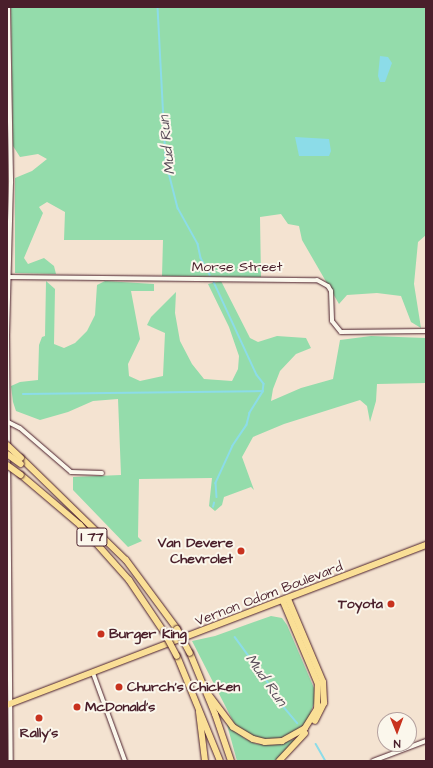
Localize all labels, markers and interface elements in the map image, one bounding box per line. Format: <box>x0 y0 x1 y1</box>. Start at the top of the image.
water label: Mud Run <box>155 114 179 176</box>
street label: Morse Street <box>192 259 282 275</box>
road number: I 77 <box>76 526 108 548</box>
place label: Van Devere Chevrolet <box>158 535 233 568</box>
marker: Van Devere Chevrolet <box>236 546 246 556</box>
street label: Vernon Odom Boulevard <box>193 558 345 630</box>
place label: Toyota <box>338 596 383 612</box>
marker: Toyota <box>386 599 396 609</box>
place label: Burger King <box>109 626 187 642</box>
marker: Burger King <box>96 629 106 639</box>
water label: Mud Run <box>242 650 290 710</box>
place label: Church's Chicken <box>127 679 240 695</box>
marker: Church's Chicken <box>114 682 124 692</box>
place label: McDonald's <box>85 699 155 715</box>
marker: McDonald's <box>72 702 82 712</box>
north arrow <box>377 712 417 752</box>
marker: Rally's <box>34 713 44 723</box>
place label: Rally's <box>20 725 58 741</box>
text: N <box>394 736 401 751</box>

